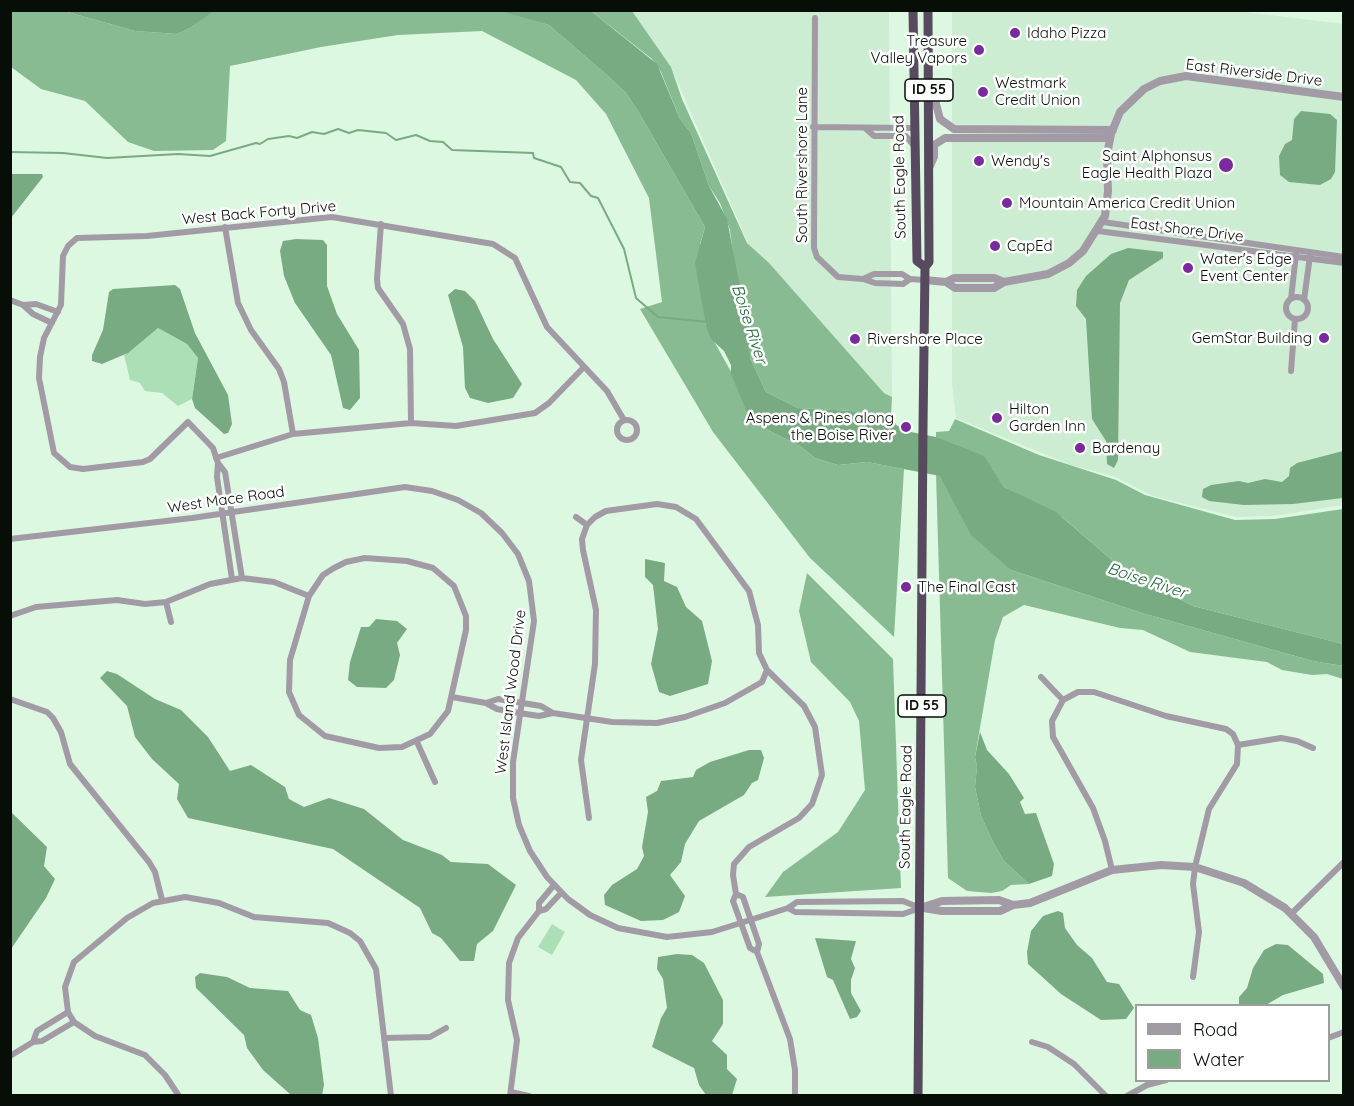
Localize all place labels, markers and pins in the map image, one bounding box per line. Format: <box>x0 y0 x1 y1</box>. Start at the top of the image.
place label: Idaho Pizza <box>1027 24 1106 42</box>
marker: Idaho Pizza <box>1008 26 1022 40</box>
place label: Treasure Valley Vapors <box>871 32 967 67</box>
marker: Treasure Valley Vapors <box>972 43 986 57</box>
place label: Westmark Credit Union <box>995 74 1080 109</box>
marker: Westmark Credit Union <box>976 85 990 99</box>
place label: Saint Alphonsus Eagle Health Plaza <box>1082 147 1212 182</box>
place label: Wendy's <box>991 152 1050 170</box>
marker: Wendy's <box>972 154 986 168</box>
marker: Saint Alphonsus Eagle Health Plaza <box>1217 156 1235 174</box>
place label: Mountain America Credit Union <box>1019 194 1235 212</box>
marker: Mountain America Credit Union <box>1000 196 1014 210</box>
place label: CapEd <box>1007 237 1053 255</box>
marker: CapEd <box>988 239 1002 253</box>
place label: Water's Edge Event Center <box>1200 250 1292 285</box>
marker: Water's Edge Event Center <box>1181 261 1195 275</box>
place label: GemStar Building <box>1192 329 1312 347</box>
place label: Rivershore Place <box>867 330 983 348</box>
marker: GemStar Building <box>1317 331 1331 345</box>
marker: Rivershore Place <box>848 332 862 346</box>
place label: Hilton Garden Inn <box>1009 400 1086 435</box>
place label: Aspens & Pines along the Boise River <box>746 409 894 444</box>
marker: Hilton Garden Inn <box>990 411 1004 425</box>
marker: Aspens & Pines along the Boise River <box>899 420 913 434</box>
place label: Bardenay <box>1092 439 1160 457</box>
marker: Bardenay <box>1073 441 1087 455</box>
place label: The Final Cast <box>918 578 1016 596</box>
marker: The Final Cast <box>899 580 913 594</box>

